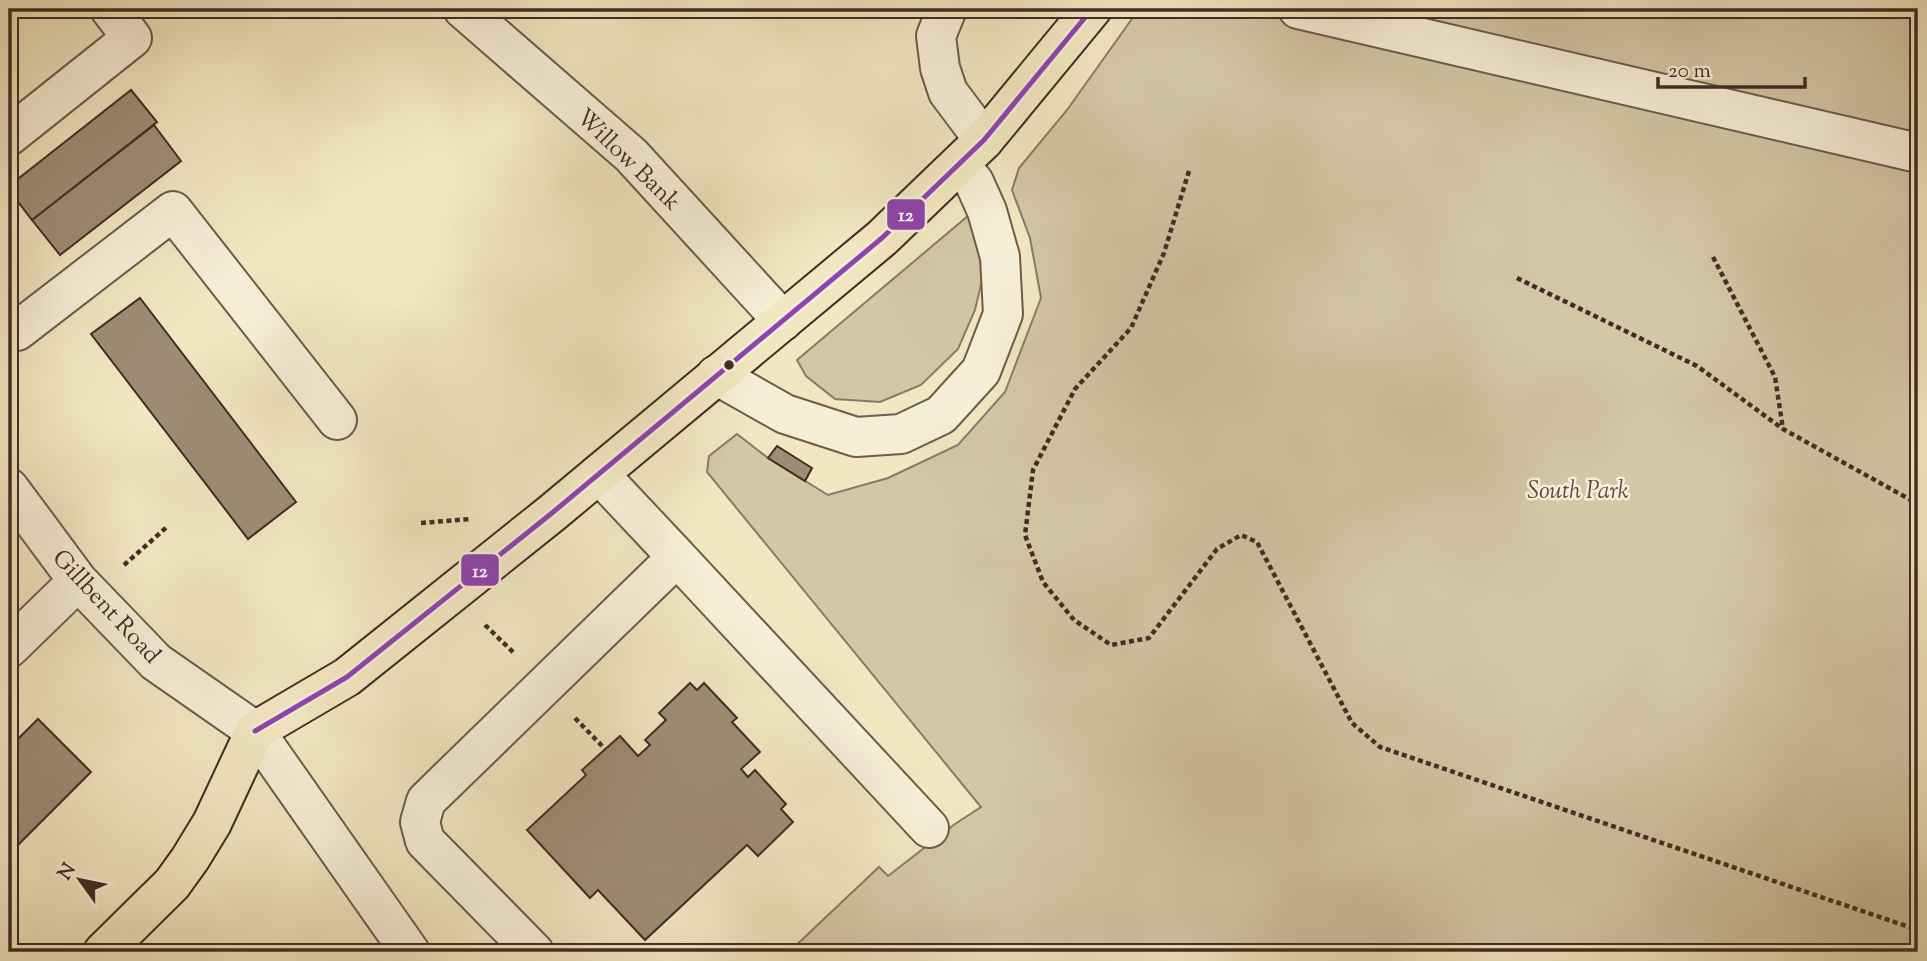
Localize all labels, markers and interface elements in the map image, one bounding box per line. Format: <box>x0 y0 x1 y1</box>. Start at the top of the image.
scale bar <box>1658 46 1804 90</box>
text: 20 m <box>1668 57 1711 87</box>
street label: Willow Bank <box>568 102 688 219</box>
line badge: 12 <box>886 198 926 231</box>
text: 12 <box>898 203 914 230</box>
unlabelled marker <box>722 358 736 372</box>
park label: South Park <box>1527 475 1629 509</box>
street label: Gillbent Road <box>43 543 168 672</box>
line badge: 12 <box>460 553 500 587</box>
text: 12 <box>472 559 488 586</box>
north arrow <box>46 846 116 916</box>
text: N <box>52 858 83 886</box>

